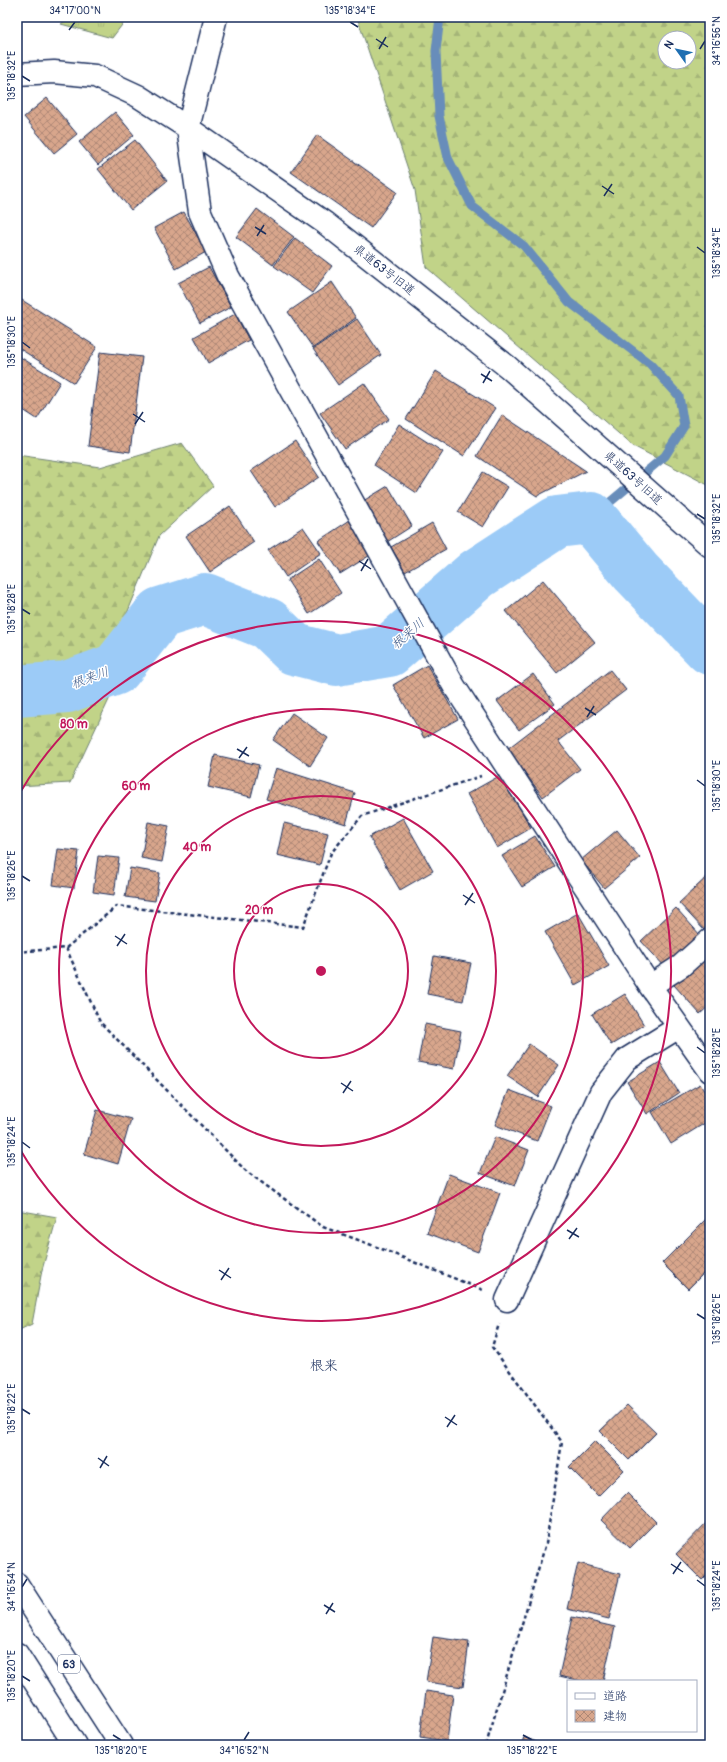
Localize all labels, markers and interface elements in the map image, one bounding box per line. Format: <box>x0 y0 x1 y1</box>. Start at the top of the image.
text: 34°17'00"N <box>49 5 101 17</box>
text: 135°18'34"E <box>325 5 375 17</box>
text: 34°16'56"N <box>711 16 723 66</box>
north arrow <box>657 30 697 70</box>
text: N <box>662 38 677 51</box>
text: 135°18'32"E <box>6 51 18 101</box>
text: 135°18'34"E <box>711 228 723 278</box>
street label: 県道63号旧道 <box>350 241 418 299</box>
text: 135°18'30"E <box>6 316 18 368</box>
street label: 県道63号旧道 <box>601 448 665 508</box>
text: 135°18'32"E <box>711 494 723 544</box>
text: 135°18'28"E <box>6 584 18 634</box>
water label: 根来川 <box>388 615 428 653</box>
water label: 根来川 <box>69 664 111 692</box>
text: 80 m <box>60 717 88 732</box>
text: 135°18'30"E <box>711 760 723 812</box>
text: 60 m <box>122 779 151 794</box>
text: 40 m <box>182 840 212 855</box>
text: 135°18'26"E <box>6 851 18 901</box>
text: 20 m <box>245 903 273 918</box>
centre of rings <box>314 964 328 978</box>
text: 135°18'28"E <box>711 1028 723 1078</box>
text: 135°18'24"E <box>6 1117 18 1167</box>
text: 135°18'26"E <box>711 1294 723 1344</box>
district label: 根来 <box>310 1357 338 1374</box>
text: 135°18'22"E <box>6 1384 18 1434</box>
text: 135°18'24"E <box>711 1561 723 1611</box>
text: 34°16'54"N <box>6 1562 18 1612</box>
text: 135°18'20"E <box>6 1650 18 1702</box>
road number: 63 <box>58 1655 80 1673</box>
legend <box>567 1680 697 1732</box>
text: 道路 <box>603 1689 627 1704</box>
text: 建物 <box>603 1709 627 1724</box>
text: 135°18'20"E <box>95 1745 147 1757</box>
text: 34°16'52"N <box>219 1745 269 1757</box>
text: 135°18'22"E <box>507 1745 557 1757</box>

